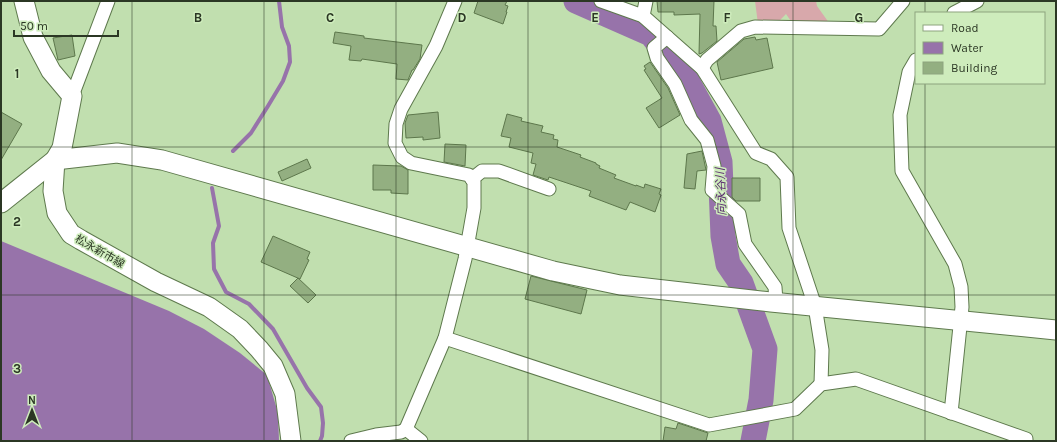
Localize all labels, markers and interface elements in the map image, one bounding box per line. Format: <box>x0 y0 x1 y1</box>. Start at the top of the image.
text: B <box>194 10 202 25</box>
text: C <box>326 10 334 25</box>
text: D <box>458 10 467 25</box>
text: E <box>591 10 599 25</box>
text: F <box>723 10 731 25</box>
text: G <box>855 10 863 25</box>
scale bar <box>14 12 118 38</box>
legend <box>915 12 1045 84</box>
text: 50 m <box>20 19 48 33</box>
text: Road <box>951 21 979 35</box>
text: Water <box>951 41 984 55</box>
text: Building <box>951 61 998 75</box>
text: 1 <box>15 66 19 81</box>
water label: 向永谷川 <box>713 166 729 216</box>
text: 2 <box>13 214 21 229</box>
street label: 松永新市線 <box>73 232 127 271</box>
text: 3 <box>13 361 21 376</box>
north arrow <box>12 390 52 430</box>
text: N <box>28 394 36 407</box>

